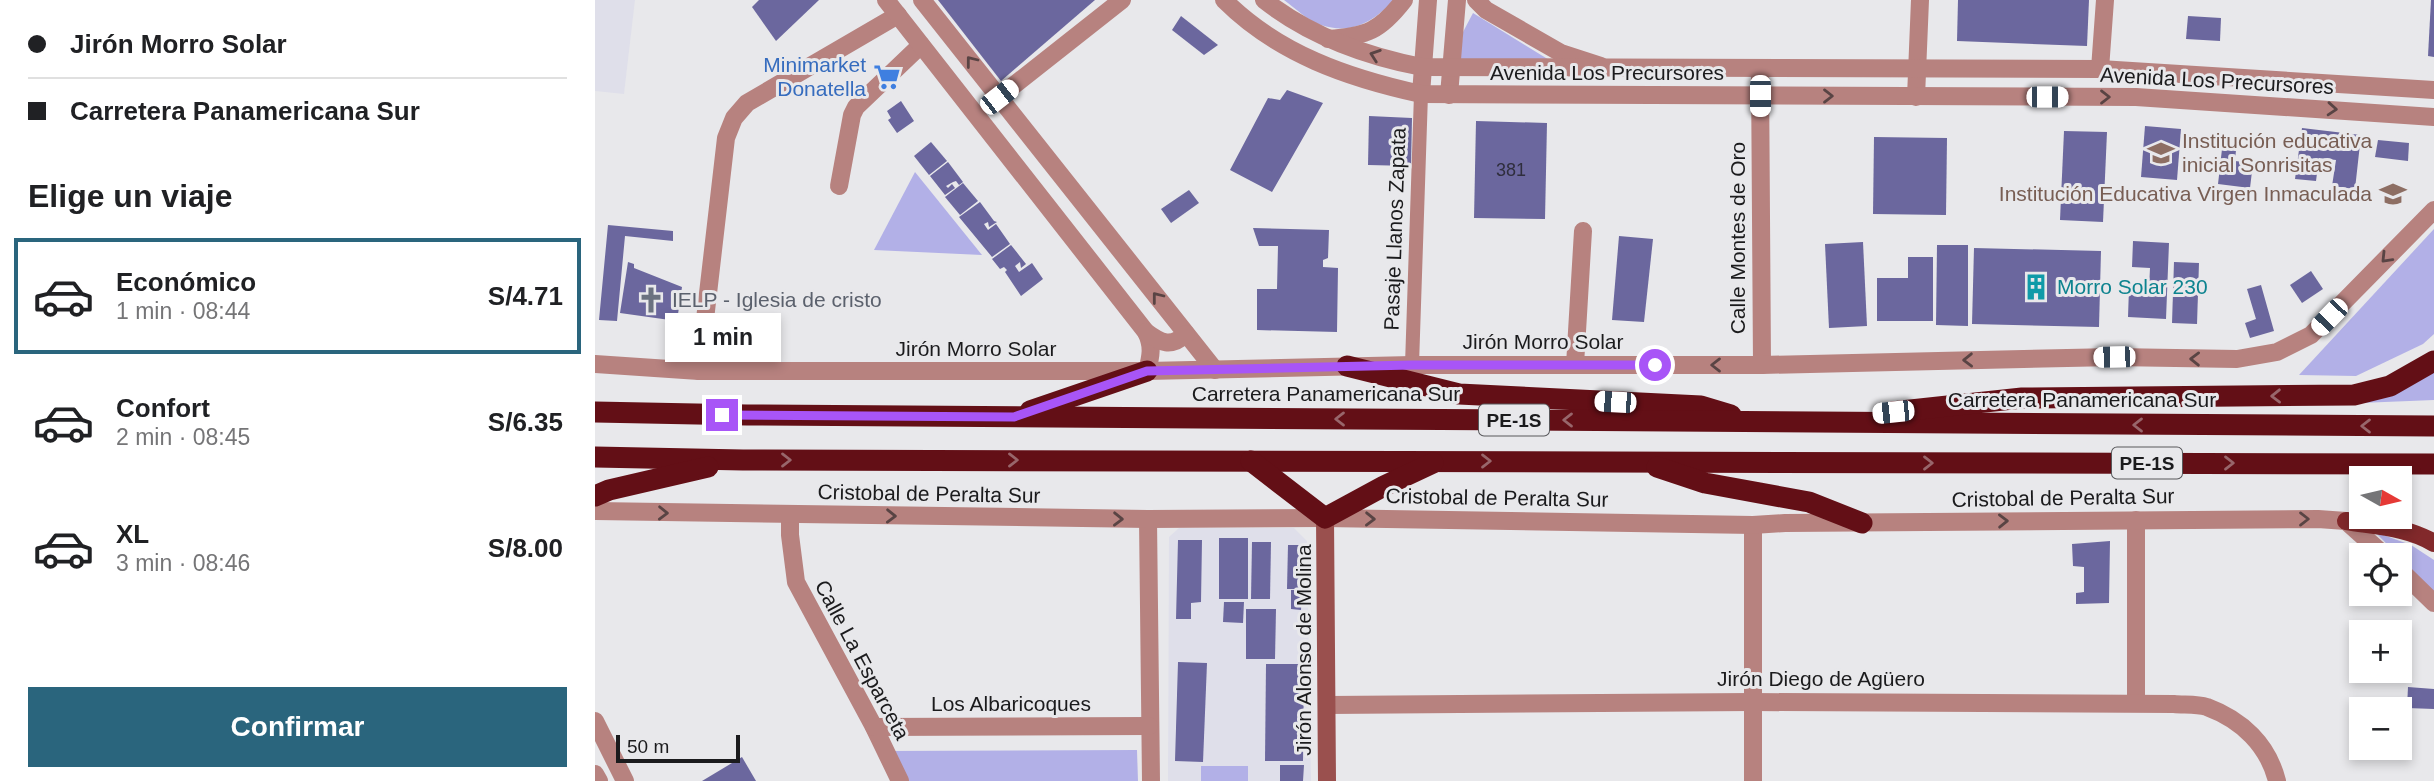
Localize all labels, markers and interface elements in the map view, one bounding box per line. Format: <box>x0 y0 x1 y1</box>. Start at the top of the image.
text: Jirón Morro Solar <box>70 29 287 59</box>
one-way arrow <box>1369 49 1381 63</box>
place label: Minimarket Donatella <box>763 53 866 100</box>
one-way arrow <box>966 56 979 69</box>
street label: Avenida Los Precursores <box>1490 61 1724 84</box>
supermarket icon: Minimarket Donatella <box>872 62 902 92</box>
street label: Avenida Los Precursores <box>2099 63 2335 98</box>
car <box>1750 75 1771 117</box>
car <box>976 76 1023 118</box>
car <box>2027 87 2069 108</box>
one-way arrow <box>1824 88 1834 104</box>
one-way arrow <box>2100 89 2111 105</box>
text: Carretera Panamericana Sur <box>70 96 420 126</box>
one-way arrow <box>2327 102 2338 117</box>
street label: Pasaje Llanos Zapata <box>1379 127 1410 331</box>
place label: Institución educativa inicial Sonrisitas <box>2182 129 2373 176</box>
school or university icon: Institución educativa inicial Sonrisitas <box>2146 138 2176 168</box>
street label: Calle Montes de Oro <box>1726 142 1749 334</box>
house number: 381 <box>1496 160 1526 180</box>
text: Elige un viaje <box>28 178 233 214</box>
school or university icon: Institución Educativa Virgen Inmaculada <box>2378 179 2408 209</box>
place label: Institución Educativa Virgen Inmaculada <box>1999 182 2372 205</box>
one-way arrow <box>2382 250 2395 263</box>
icon: car <box>32 265 95 328</box>
text: Económico <box>116 267 256 297</box>
building icon: Morro Solar 230 <box>2021 272 2051 302</box>
place label: Morro Solar 230 <box>2057 275 2208 298</box>
text: S/4.71 <box>488 281 563 311</box>
church icon: IELP - Iglesia de cristo <box>636 285 666 315</box>
place label: IELP - Iglesia de cristo <box>672 288 882 311</box>
one-way arrow <box>1153 293 1165 306</box>
car <box>2307 295 2352 339</box>
text: 1 min · 08:44 <box>116 298 250 324</box>
callout: 1 min <box>664 314 780 362</box>
text: 1 min <box>693 324 753 350</box>
street label: Jirón Morro Solar <box>1462 330 1624 353</box>
street label: Jirón Morro Solar <box>895 337 1057 360</box>
car <box>2093 346 2136 368</box>
route start <box>1639 349 1671 381</box>
one-way arrow <box>2190 351 2201 366</box>
one-way arrow <box>1962 353 1973 368</box>
one-way arrow <box>1710 357 1721 373</box>
street label: Carretera Panamericana Sur <box>1192 382 1460 405</box>
street label: Carretera Panamericana Sur <box>1948 388 2216 411</box>
one-way arrow <box>2270 388 2280 404</box>
car <box>1594 390 1637 414</box>
icon: car <box>32 391 95 454</box>
text: Confort <box>116 393 210 423</box>
route end <box>706 399 738 431</box>
car <box>1872 399 1915 425</box>
road number: PE-1S <box>1479 404 1549 436</box>
text: S/6.35 <box>488 407 563 437</box>
one-way arrow <box>1335 411 1346 426</box>
one-way arrow <box>1562 412 1573 428</box>
one-way arrow <box>2133 417 2143 433</box>
one-way arrow <box>2360 418 2371 434</box>
text: 2 min · 08:45 <box>116 424 250 450</box>
road number: PE-1S <box>2112 447 2182 478</box>
one-way arrow <box>781 452 791 468</box>
one-way arrow <box>1008 452 1019 468</box>
one-way arrow <box>1481 453 1491 469</box>
one-way arrow <box>1923 455 1933 471</box>
one-way arrow <box>2224 455 2234 471</box>
north arrow <box>2349 466 2411 528</box>
map controls <box>2349 466 2412 760</box>
street label: Cristobal de Peralta Sur <box>817 480 1041 507</box>
street label: Cristobal de Peralta Sur <box>1385 484 1609 511</box>
street label: Cristobal de Peralta Sur <box>1951 484 2175 511</box>
one-way arrow <box>658 505 669 520</box>
one-way arrow <box>885 509 896 524</box>
one-way arrow <box>1113 511 1124 527</box>
one-way arrow <box>1365 511 1376 527</box>
one-way arrow <box>2300 511 2310 527</box>
one-way arrow <box>1999 513 2009 529</box>
icon: car <box>32 517 95 580</box>
text: XL <box>116 519 149 549</box>
text: S/8.00 <box>488 533 563 563</box>
button: locate <box>2349 543 2412 606</box>
street label: Jirón Alonso de Molina <box>1292 544 1315 756</box>
text: 3 min · 08:46 <box>116 550 250 576</box>
street label: Calle La Esparceta <box>811 576 914 744</box>
button: + <box>2349 620 2412 683</box>
street label: Jirón Diego de Agüero <box>1717 667 1925 690</box>
button: Confirmar <box>28 687 567 767</box>
street label: Los Albaricoques <box>931 692 1091 715</box>
button: − <box>2349 697 2412 760</box>
scale bar <box>616 732 740 764</box>
text: 50 m <box>627 736 669 757</box>

